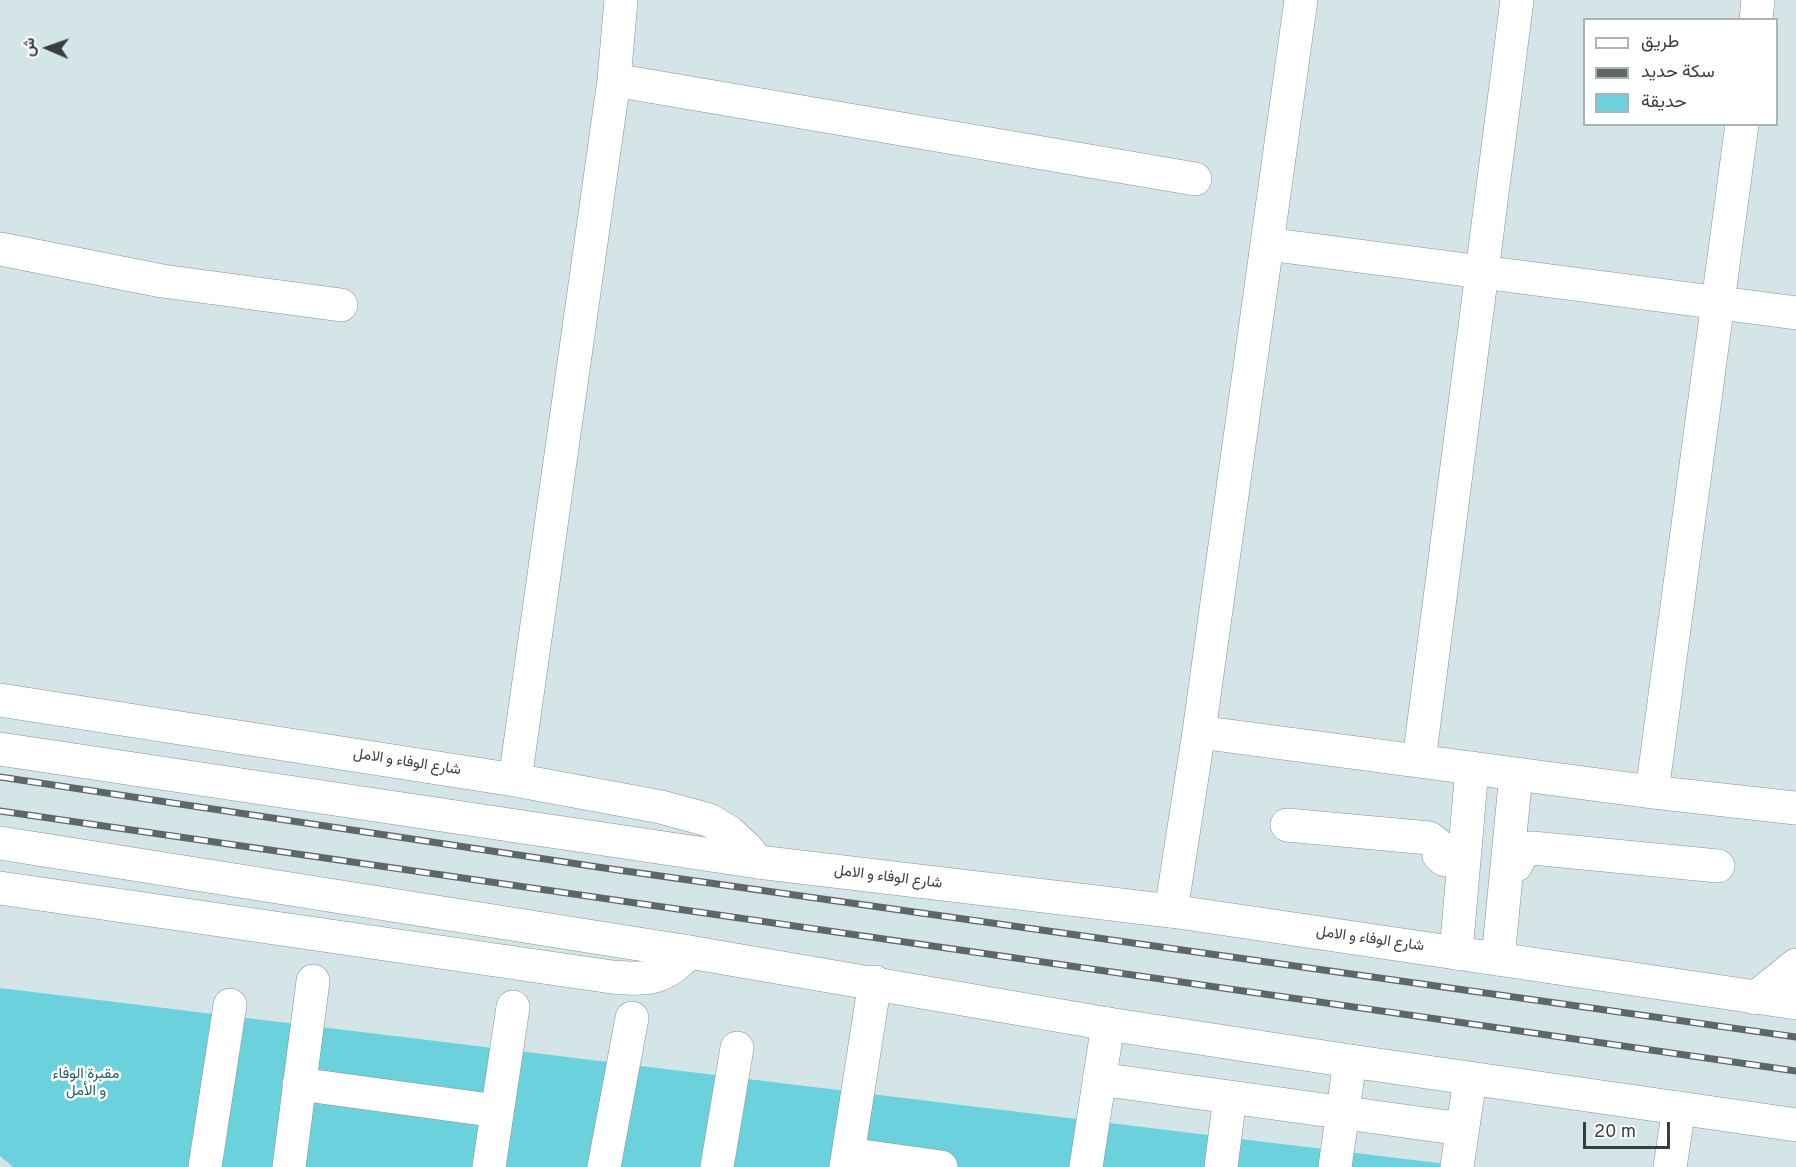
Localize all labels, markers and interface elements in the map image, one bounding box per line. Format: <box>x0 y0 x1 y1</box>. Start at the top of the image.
north arrow <box>18 18 78 78</box>
legend <box>1583 18 1778 126</box>
text: طريق <box>1641 31 1679 54</box>
text: ش <box>20 37 40 57</box>
text: سكة حديد <box>1641 61 1715 84</box>
text: حديقة <box>1641 91 1687 114</box>
street label: شارع الوفاء و الامل <box>352 746 462 780</box>
street label: شارع الوفاء و الامل <box>833 862 943 894</box>
street label: شارع الوفاء و الامل <box>1315 924 1425 956</box>
park label: مقبرة الوفاء و الأمل <box>52 1066 120 1101</box>
scale bar <box>1586 1110 1673 1148</box>
text: 20 m <box>1594 1121 1636 1144</box>

